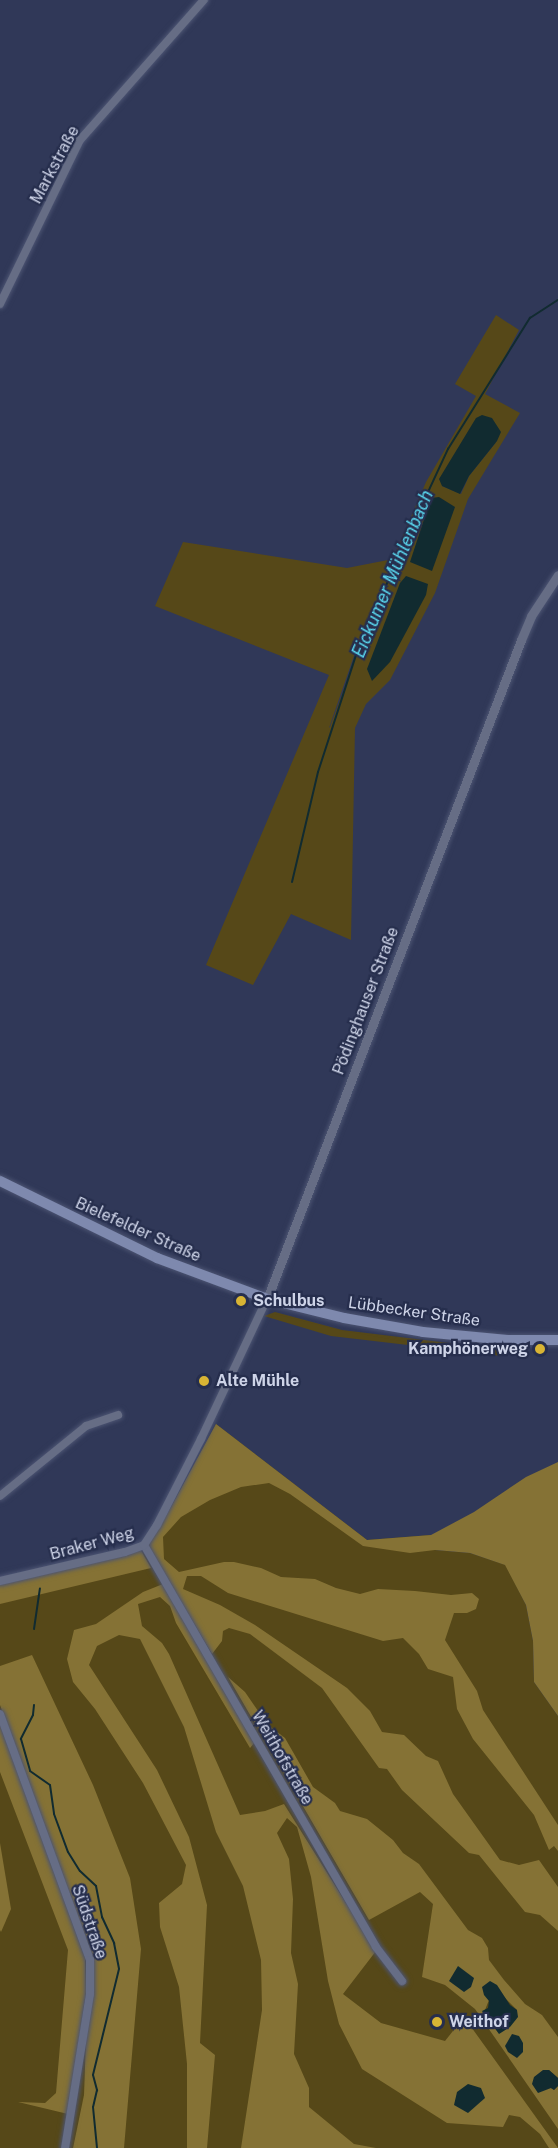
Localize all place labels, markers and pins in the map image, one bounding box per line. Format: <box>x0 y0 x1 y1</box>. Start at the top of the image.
place label: Schulbus <box>253 1291 325 1311</box>
marker: Schulbus <box>234 1294 248 1308</box>
place label: Kamphönerweg <box>408 1339 528 1359</box>
marker: Kamphönerweg <box>533 1342 547 1356</box>
place label: Alte Mühle <box>216 1371 299 1391</box>
marker: Alte Mühle <box>197 1374 211 1388</box>
place label: Weithof <box>449 2012 509 2032</box>
marker: Weithof <box>430 2015 444 2029</box>

